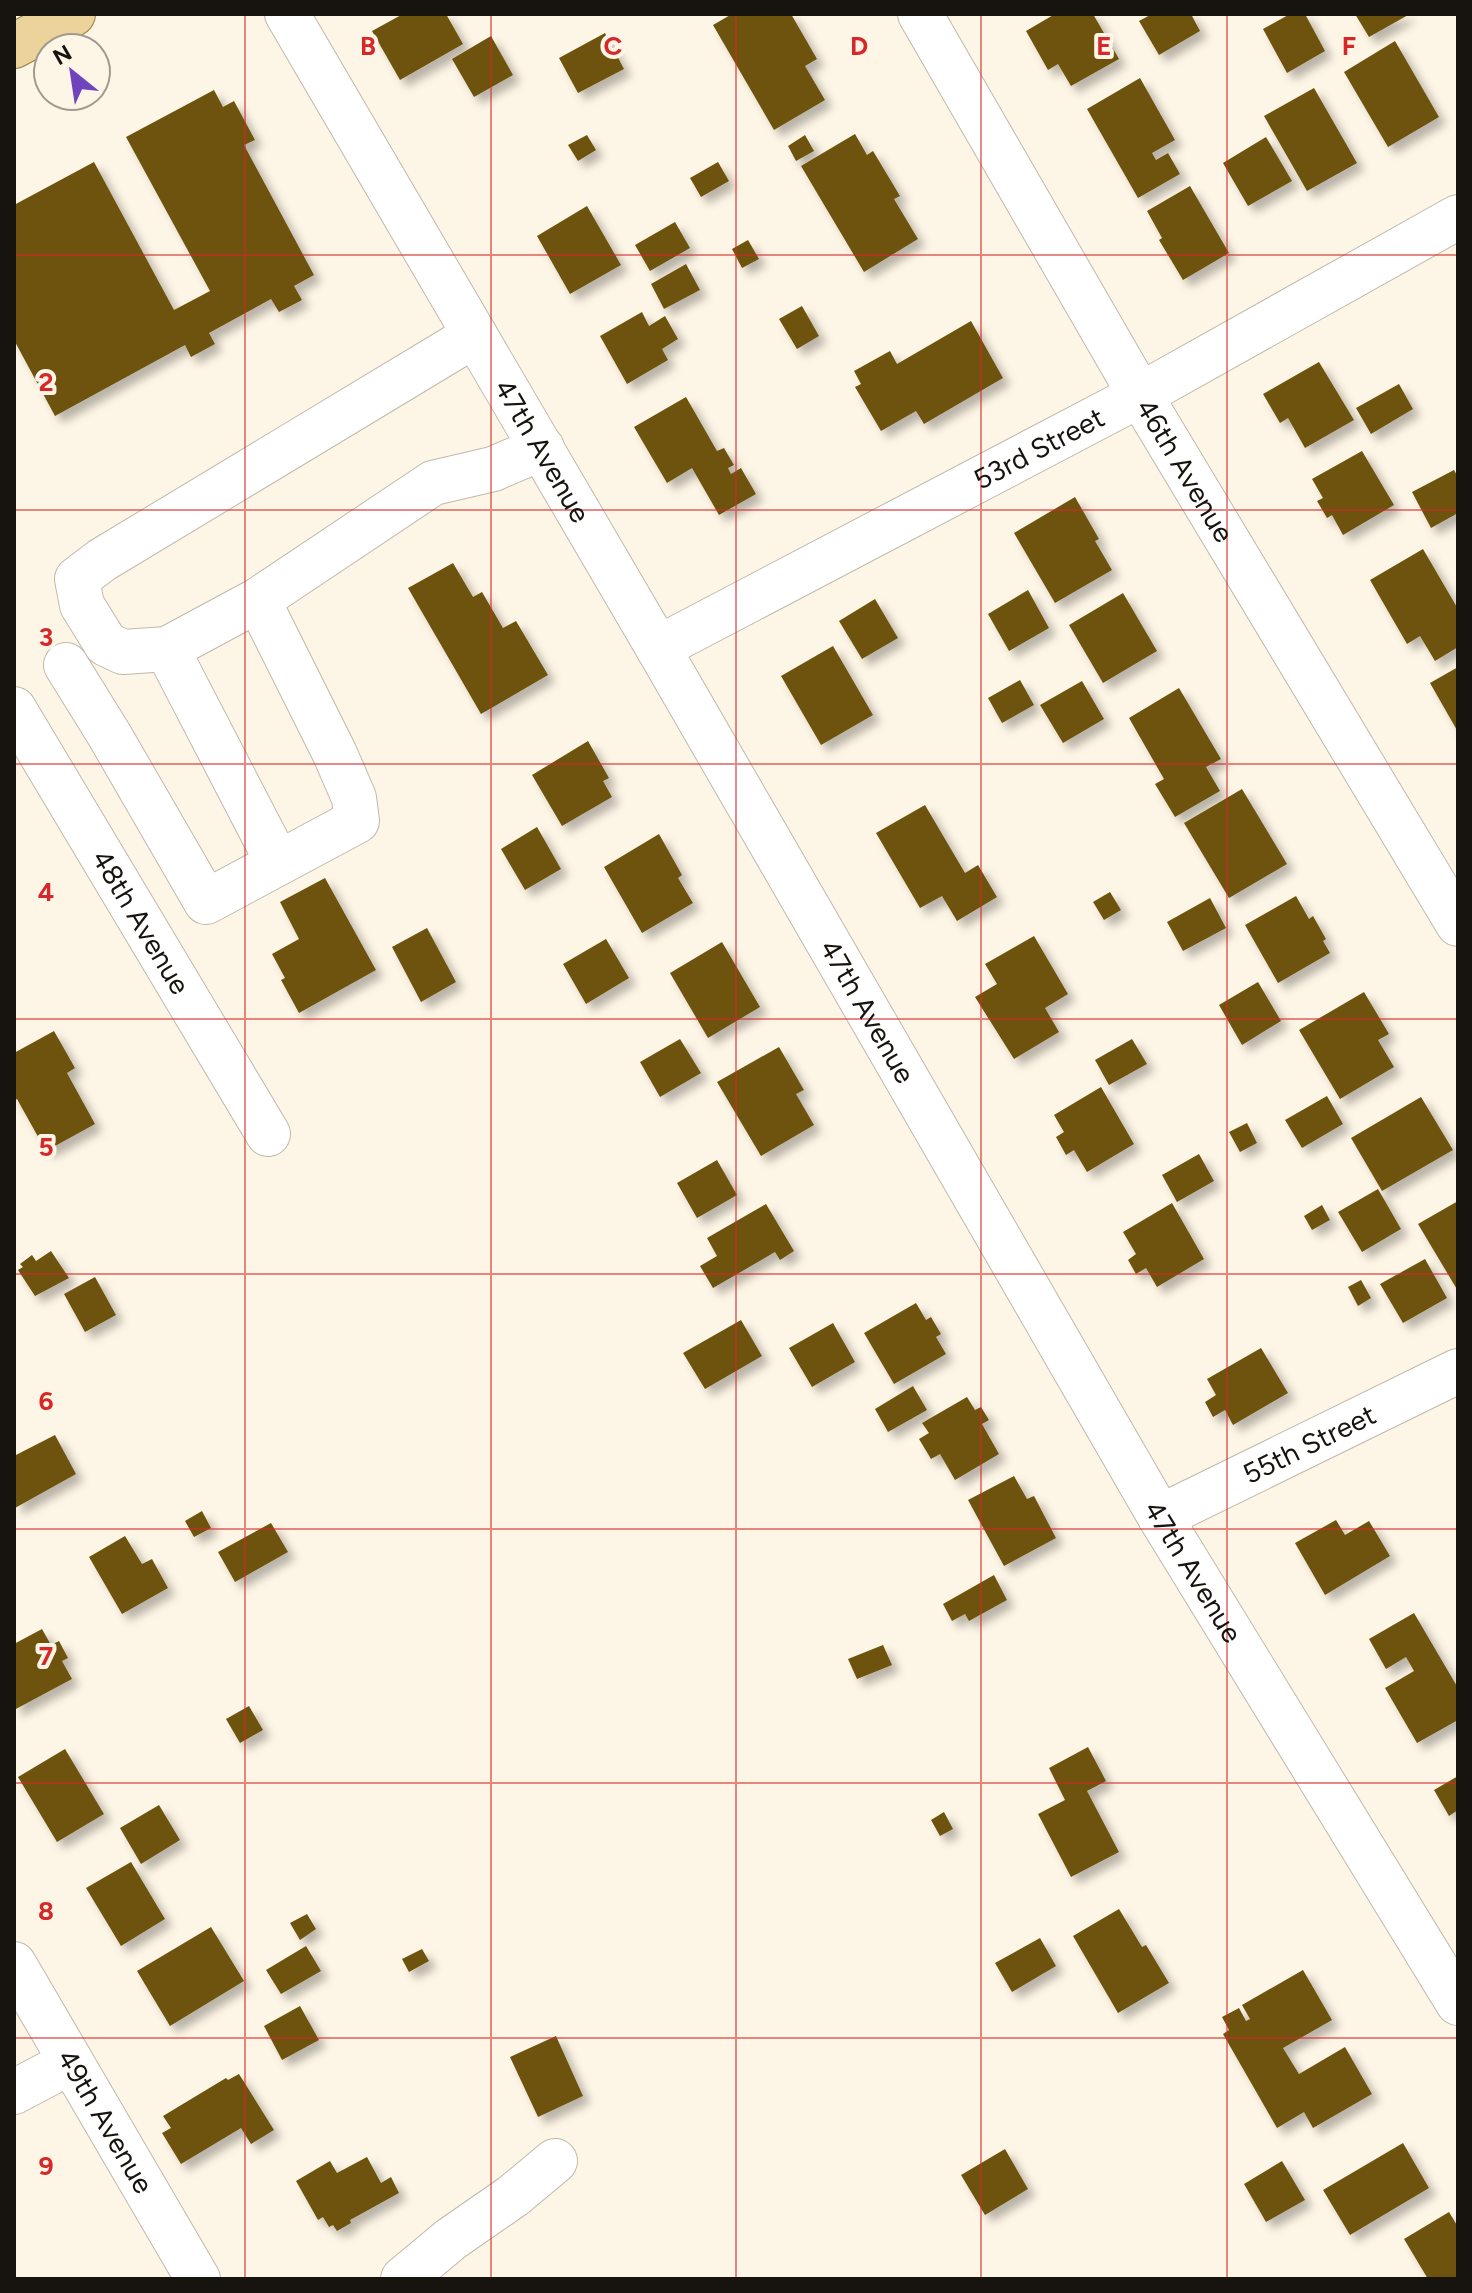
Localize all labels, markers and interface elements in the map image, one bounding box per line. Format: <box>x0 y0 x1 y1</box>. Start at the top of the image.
text: B <box>360 30 376 62</box>
text: C <box>604 30 623 62</box>
text: D <box>850 30 868 62</box>
text: E <box>1096 30 1112 62</box>
text: F <box>1342 30 1356 62</box>
north arrow <box>32 32 112 112</box>
text: N <box>48 39 76 71</box>
text: 2 <box>38 366 54 398</box>
street label: 47th Avenue <box>487 373 598 528</box>
street label: 46th Avenue <box>1129 393 1241 548</box>
street label: 53rd Street <box>968 400 1110 496</box>
text: 3 <box>39 621 53 653</box>
street label: 48th Avenue <box>85 843 197 1000</box>
text: 4 <box>38 876 54 908</box>
street label: 47th Avenue <box>813 933 923 1089</box>
text: 5 <box>38 1131 54 1163</box>
text: 6 <box>38 1385 54 1417</box>
street label: 55th Street <box>1237 1397 1381 1491</box>
street label: 47th Avenue <box>1137 1494 1250 1649</box>
text: 7 <box>39 1640 53 1672</box>
text: 8 <box>38 1895 54 1927</box>
street label: 49th Avenue <box>50 2043 161 2199</box>
text: 9 <box>38 2150 54 2182</box>

